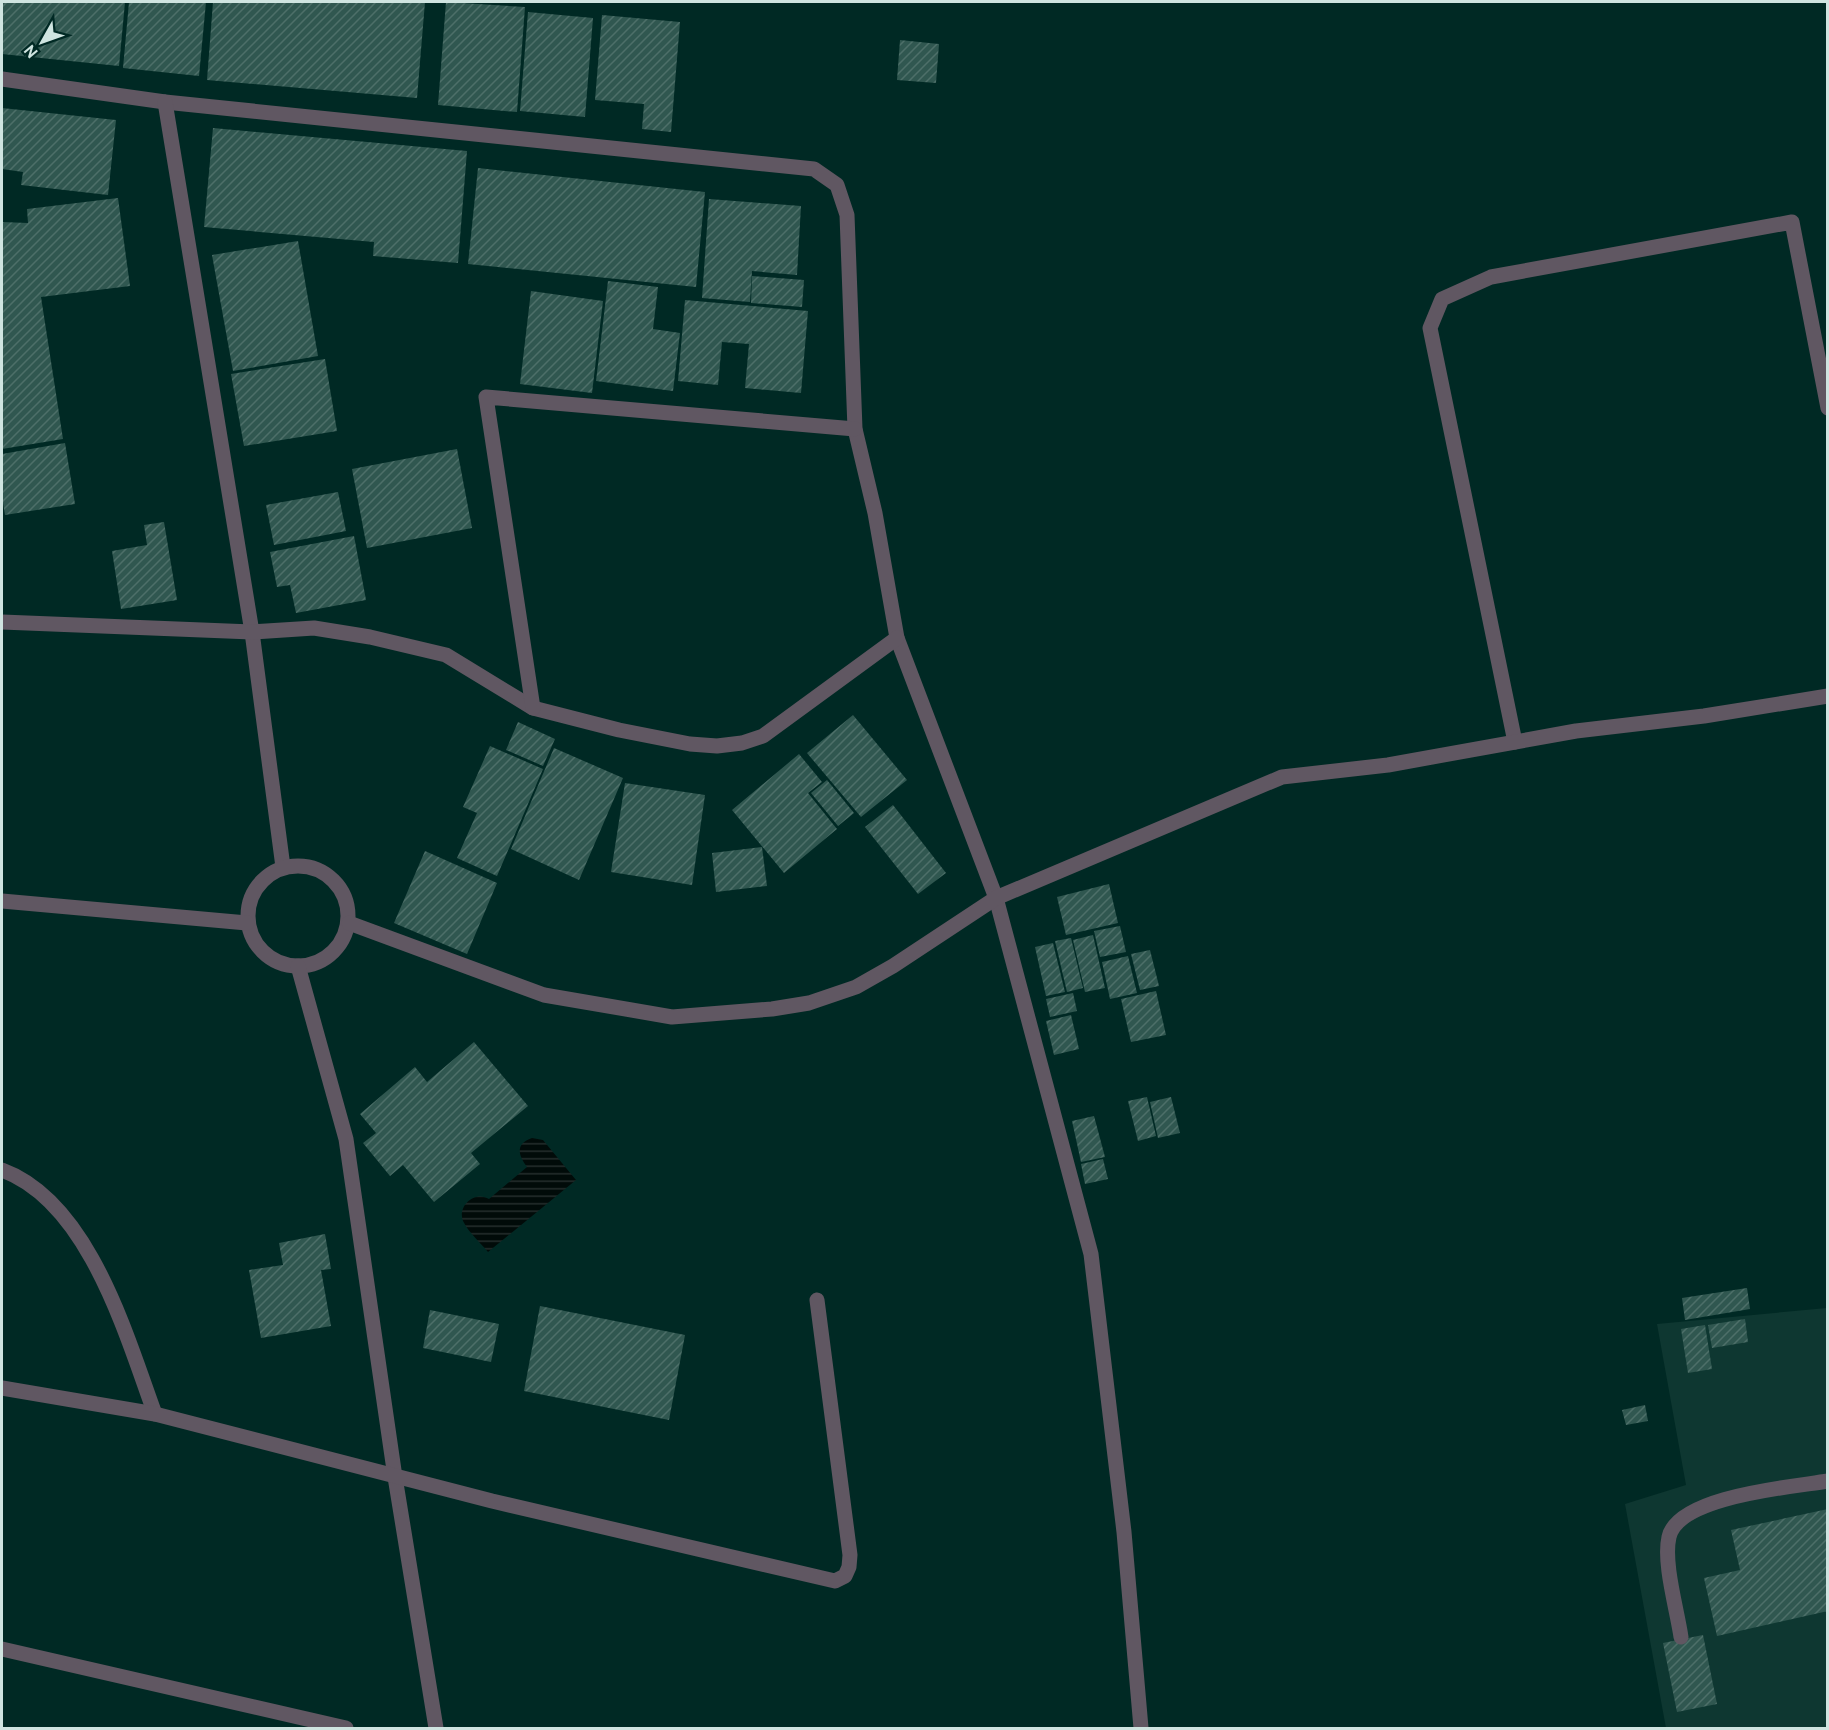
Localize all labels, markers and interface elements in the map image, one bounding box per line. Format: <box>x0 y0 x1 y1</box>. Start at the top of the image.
north arrow <box>12 12 72 72</box>
text: N <box>21 40 43 61</box>

